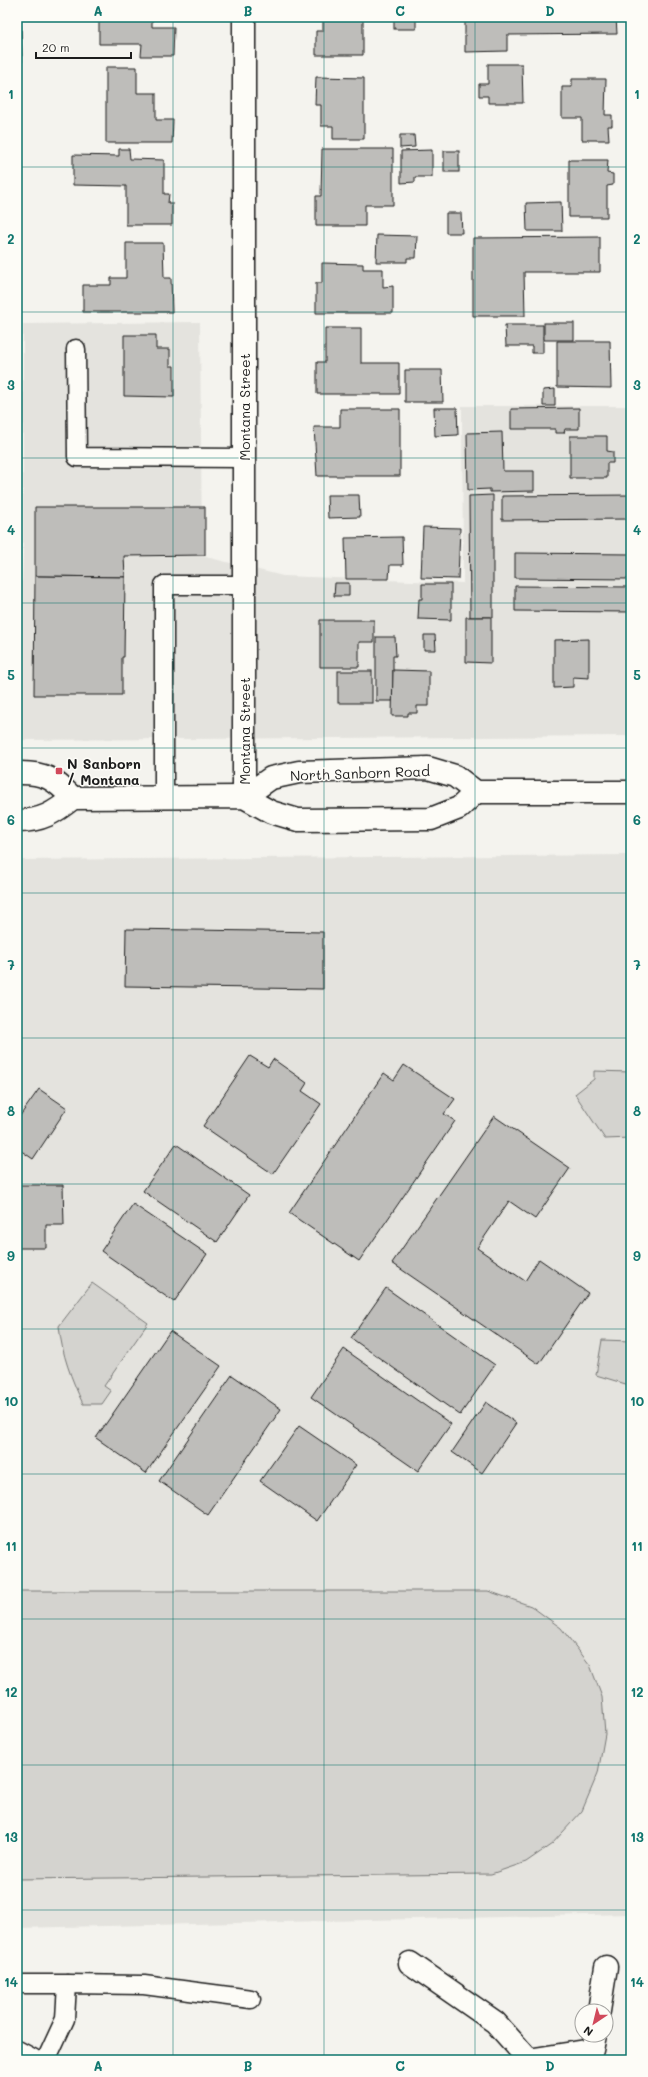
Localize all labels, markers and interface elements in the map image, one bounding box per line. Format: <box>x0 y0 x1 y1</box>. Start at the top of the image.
text: A <box>93 2 103 19</box>
text: B <box>244 2 253 19</box>
text: C <box>395 2 405 19</box>
text: D <box>545 2 555 19</box>
scale bar <box>36 34 131 60</box>
text: 20 m <box>42 39 70 55</box>
text: 1 <box>8 85 14 102</box>
text: 1 <box>634 85 640 102</box>
text: 2 <box>7 230 15 247</box>
text: 2 <box>633 230 641 247</box>
street label: Montana Street <box>235 353 254 461</box>
text: 3 <box>7 376 15 393</box>
text: 3 <box>633 376 641 393</box>
text: 4 <box>7 521 15 538</box>
text: 4 <box>633 521 641 538</box>
text: 5 <box>7 666 15 683</box>
text: 5 <box>633 666 641 683</box>
street label: Montana Street <box>235 677 254 785</box>
place label: N Sanborn / Montana <box>67 754 141 789</box>
street label: North Sanborn Road <box>290 761 430 785</box>
marker: N Sanborn / Montana <box>54 766 64 776</box>
text: 6 <box>7 811 15 828</box>
text: 6 <box>633 811 641 828</box>
text: 7 <box>7 956 15 973</box>
text: 7 <box>633 956 641 973</box>
text: 8 <box>7 1102 15 1119</box>
text: 8 <box>633 1102 641 1119</box>
text: 9 <box>7 1247 15 1264</box>
text: 9 <box>633 1247 641 1264</box>
text: 10 <box>4 1392 18 1409</box>
text: 10 <box>630 1392 644 1409</box>
text: 11 <box>5 1537 17 1554</box>
text: 11 <box>631 1537 643 1554</box>
text: 12 <box>4 1683 18 1700</box>
text: 12 <box>630 1683 644 1700</box>
text: 13 <box>4 1828 18 1845</box>
text: 13 <box>630 1828 644 1845</box>
text: 14 <box>4 1973 18 1990</box>
text: 14 <box>630 1973 644 1990</box>
north arrow <box>574 2003 614 2043</box>
text: N <box>580 2023 596 2040</box>
text: A <box>93 2057 103 2074</box>
text: B <box>244 2057 253 2074</box>
text: C <box>395 2057 405 2074</box>
text: D <box>545 2057 555 2074</box>

